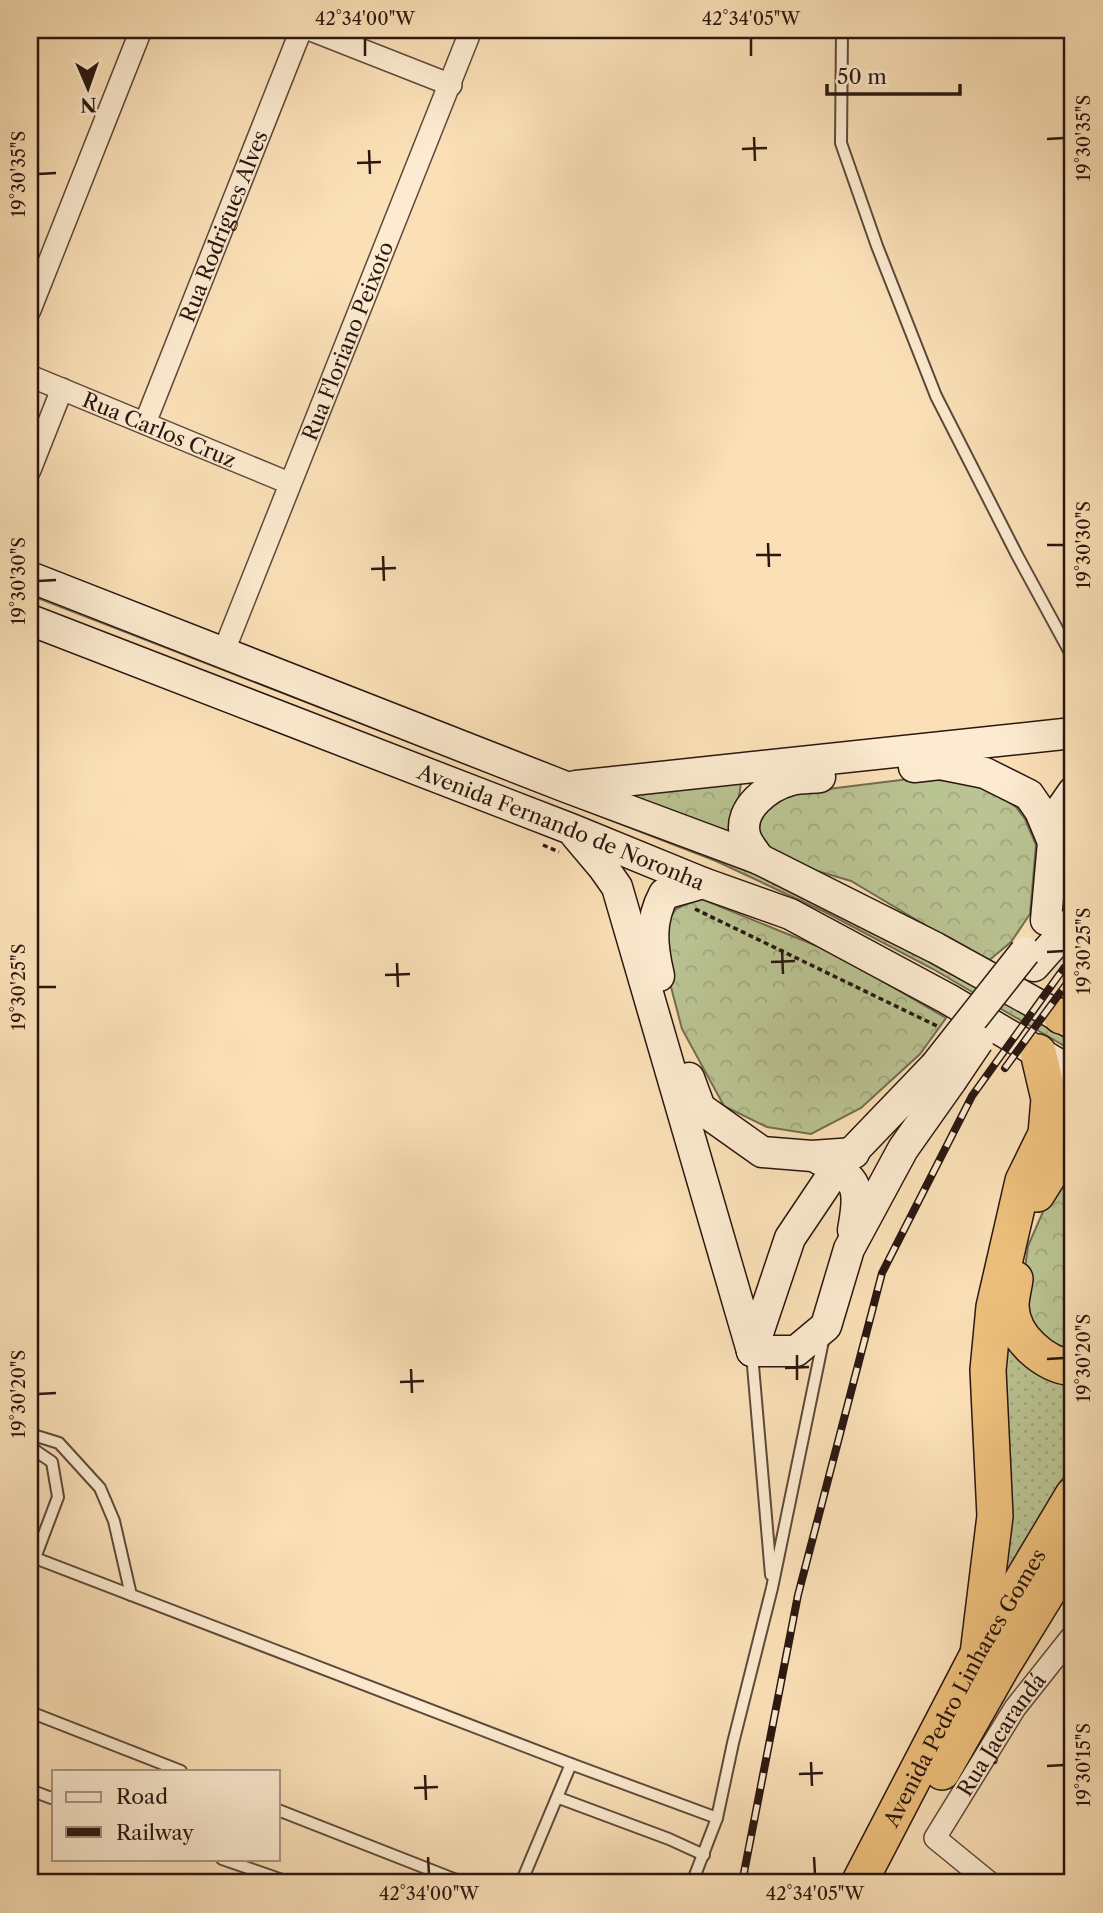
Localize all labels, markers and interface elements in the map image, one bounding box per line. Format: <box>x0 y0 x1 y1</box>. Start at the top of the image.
text: 42°34'00"W <box>315 8 416 30</box>
text: 42°34'05"W <box>702 8 801 30</box>
north arrow <box>52 52 122 122</box>
scale bar <box>827 52 960 96</box>
text: 50 m <box>837 64 887 89</box>
text: N <box>80 93 97 116</box>
text: 19°30'35"S <box>1073 95 1095 181</box>
street label: Rua Rodrigues Alves <box>174 127 272 325</box>
text: 19°30'35"S <box>8 131 30 217</box>
street label: Rua Floriano Peixoto <box>296 238 398 444</box>
street label: Rua Carlos Cruz <box>79 387 240 472</box>
text: 19°30'30"S <box>1073 501 1095 589</box>
text: 19°30'30"S <box>8 537 30 625</box>
street label: Avenida Fernando de Noronha <box>413 758 709 895</box>
text: 19°30'25"S <box>1073 908 1095 994</box>
text: 19°30'25"S <box>8 944 30 1030</box>
text: 19°30'20"S <box>1073 1314 1095 1402</box>
text: 19°30'20"S <box>8 1350 30 1438</box>
street label: Avenida Pedro Linhares Gomes <box>878 1544 1051 1832</box>
street label: Rua Jacarandá <box>952 1667 1051 1800</box>
text: 19°30'15"S <box>1073 1723 1095 1807</box>
legend <box>52 1770 280 1860</box>
text: Road <box>116 1784 168 1809</box>
text: Railway <box>116 1820 194 1845</box>
text: 42°34'00"W <box>379 1883 480 1905</box>
text: 42°34'05"W <box>766 1883 865 1905</box>

